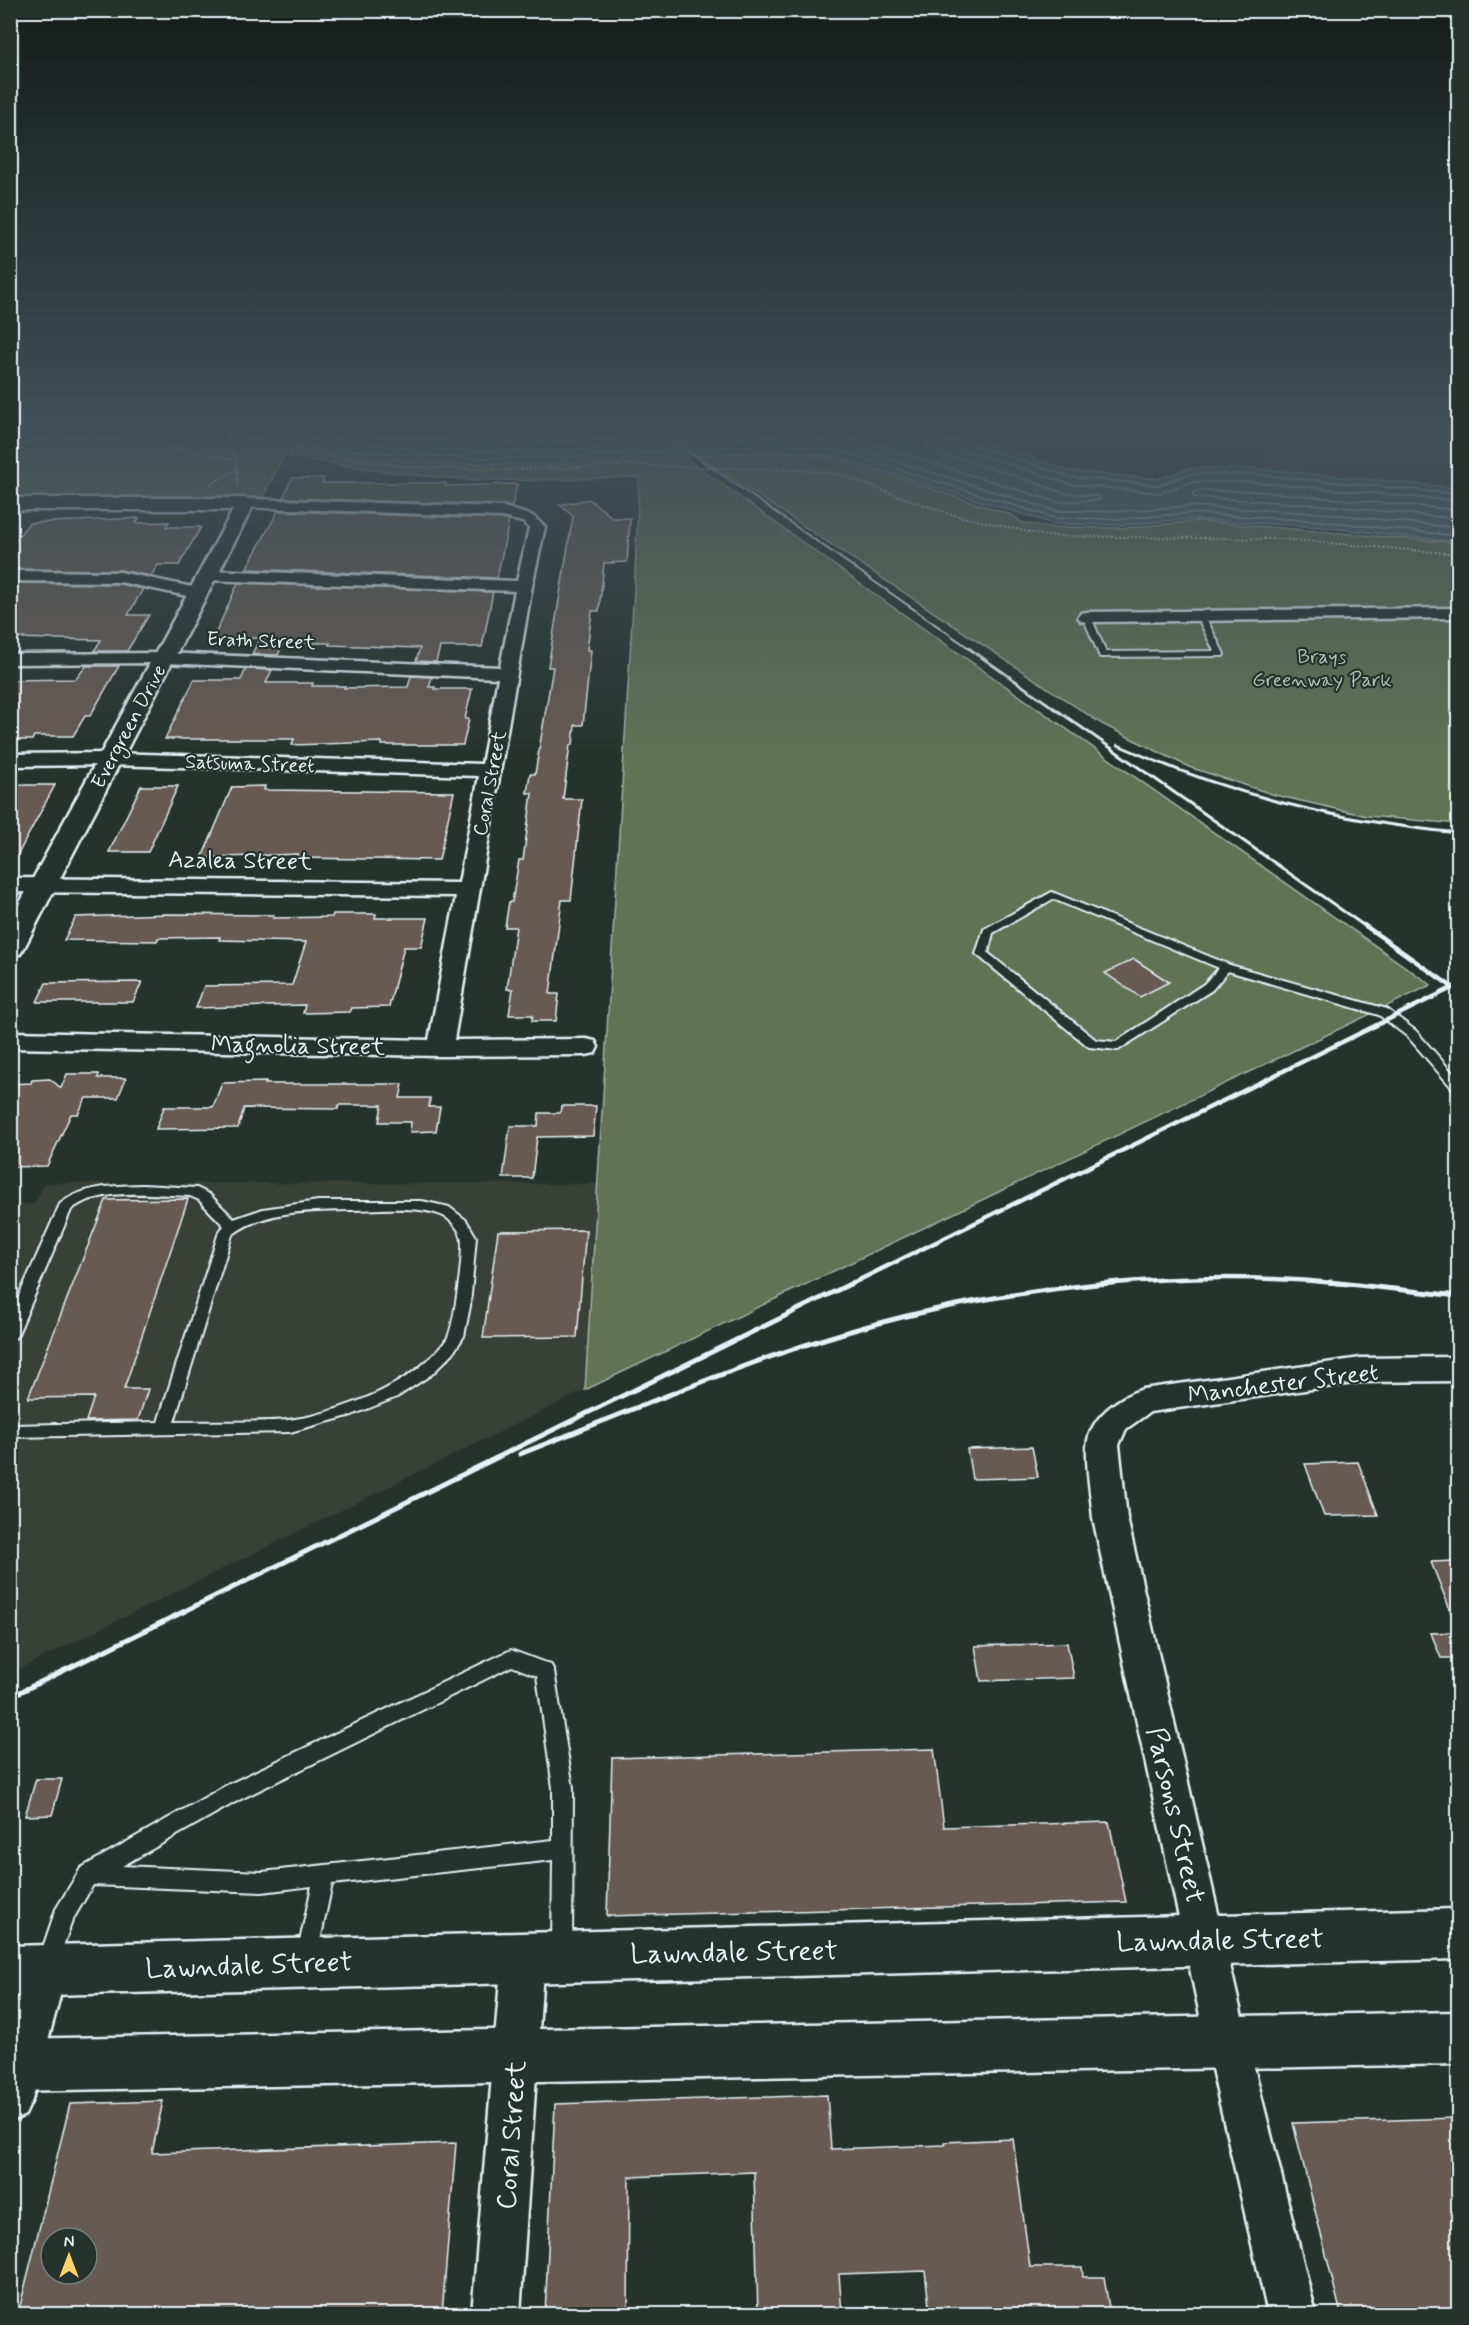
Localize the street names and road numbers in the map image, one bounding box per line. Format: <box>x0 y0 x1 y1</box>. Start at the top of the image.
street label: Erath Street <box>206 626 316 657</box>
street label: Evergreen Drive <box>85 660 174 794</box>
street label: Coral Street <box>467 728 514 838</box>
street label: Satsuma Street <box>185 749 315 780</box>
street label: Azalea Street <box>168 845 312 878</box>
street label: Magnolia Street <box>211 1029 385 1067</box>
street label: Manchester Street <box>1186 1357 1380 1412</box>
street label: Parsons Street <box>1136 1724 1213 1907</box>
street label: Lawndale Street <box>1116 1921 1324 1962</box>
street label: Lawndale Street <box>630 1933 838 1974</box>
street label: Lawndale Street <box>145 1944 353 1989</box>
street label: Coral Street <box>489 2059 536 2211</box>

